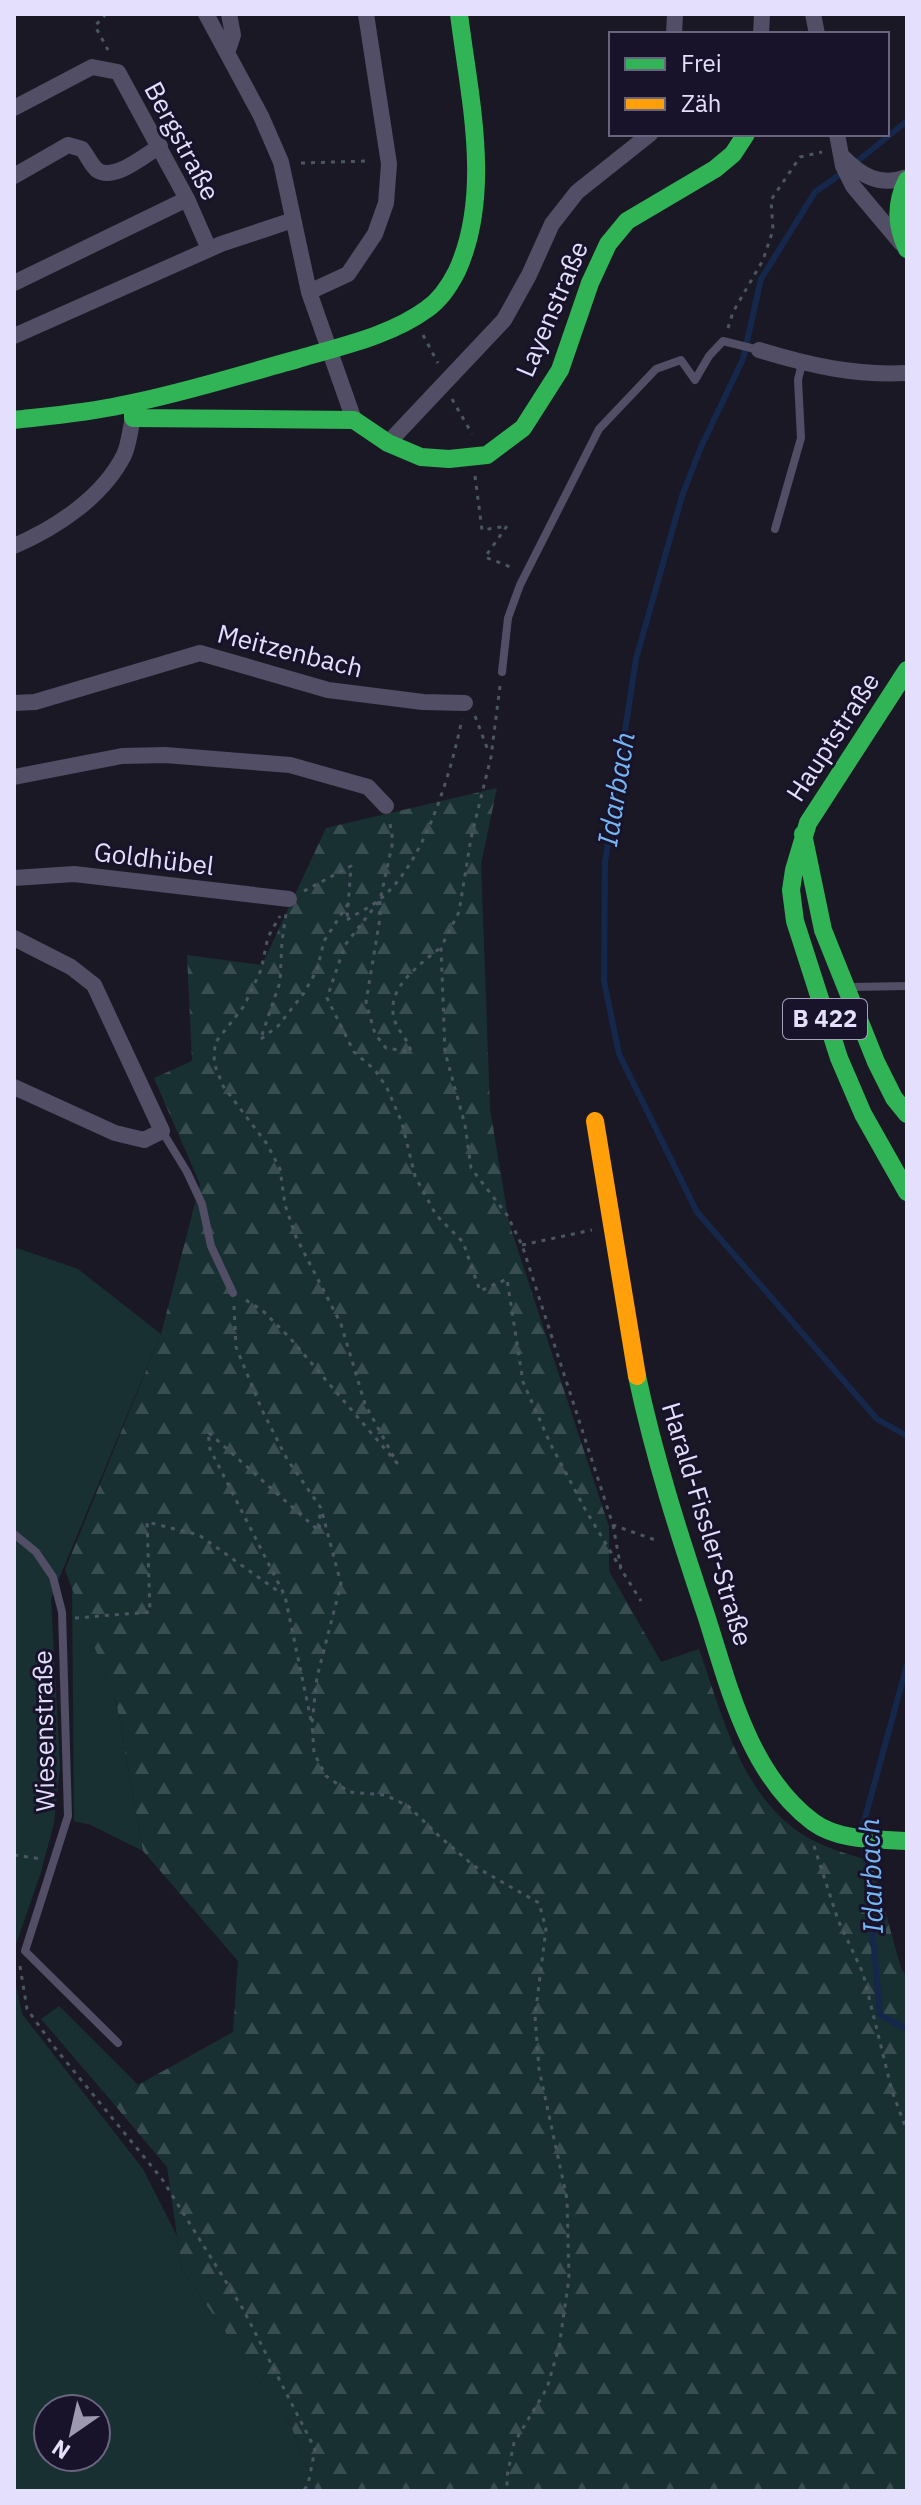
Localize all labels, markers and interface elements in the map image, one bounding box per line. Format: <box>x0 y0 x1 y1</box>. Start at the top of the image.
legend <box>609 32 889 136</box>
text: Frei <box>681 47 722 79</box>
street label: Bergstraße <box>137 75 228 206</box>
text: Zäh <box>681 87 721 119</box>
street label: Layenstraße <box>507 235 595 382</box>
street label: Meitzenbach <box>214 616 366 685</box>
street label: Hauptstraße <box>778 666 886 807</box>
water label: Idarbach <box>588 729 643 849</box>
street label: Goldhübel <box>92 834 216 882</box>
road number: B 422 <box>783 999 867 1039</box>
street label: Harald-Fissler-Straße <box>655 1398 761 1650</box>
street label: Wiesenstraße <box>25 1650 61 1812</box>
water label: Idarbach <box>850 1818 891 1934</box>
north arrow <box>32 2393 112 2473</box>
text: N <box>46 2434 75 2466</box>

